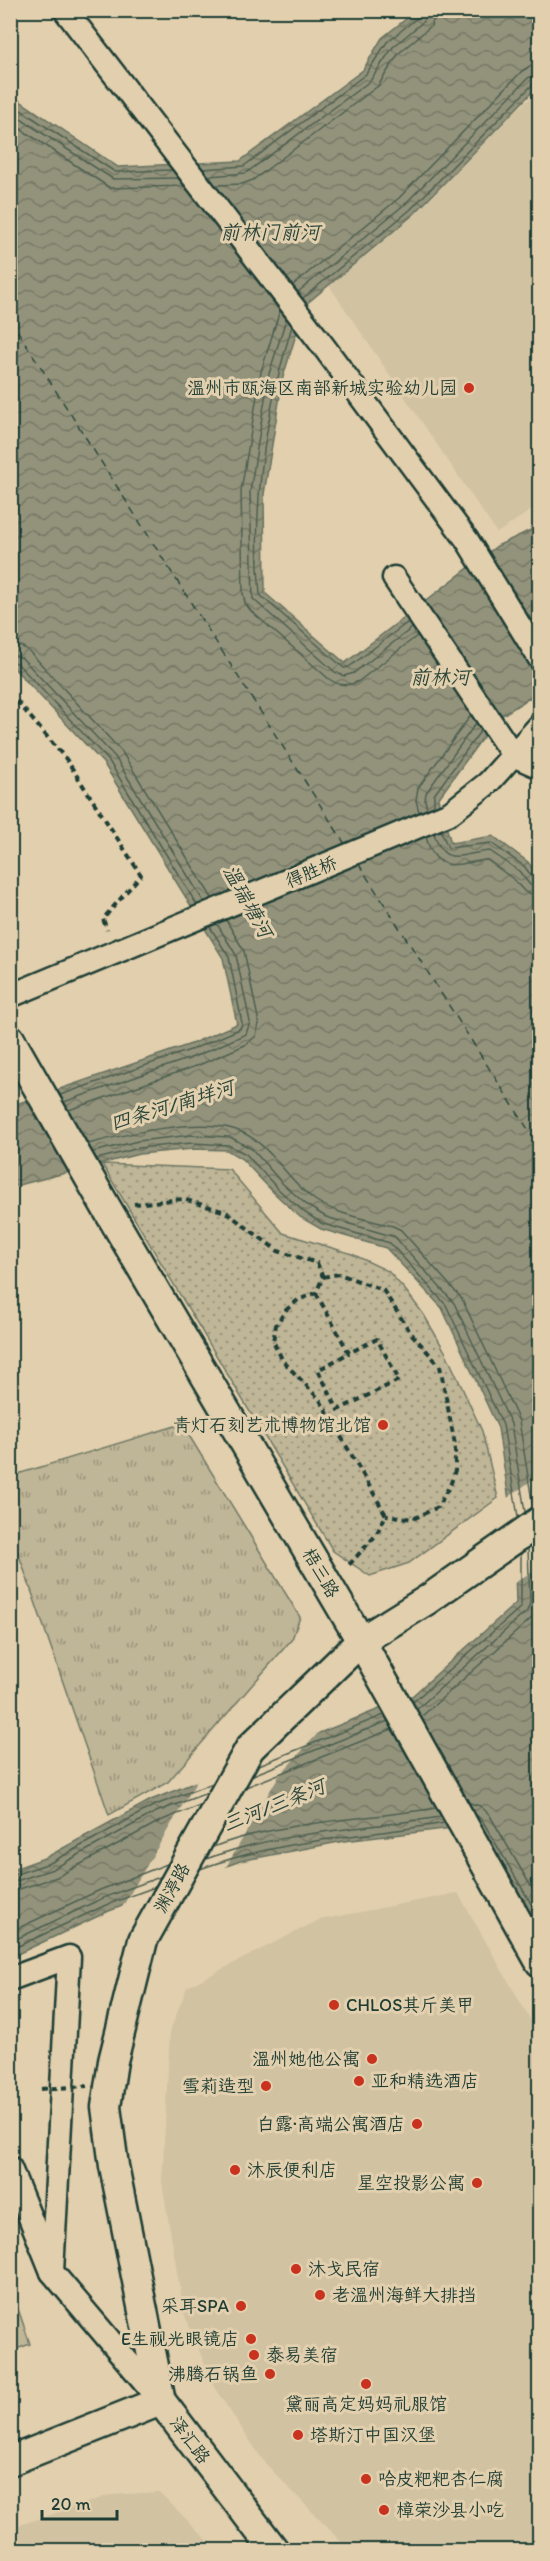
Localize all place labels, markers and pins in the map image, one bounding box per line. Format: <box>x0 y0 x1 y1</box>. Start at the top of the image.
place label: 温州市瓯海区南部新城实验幼儿园 <box>187 377 457 399</box>
marker: 温州市瓯海区南部新城实验幼儿园 <box>462 381 476 395</box>
place label: 青灯石刻艺术博物馆北馆 <box>173 1414 371 1436</box>
marker: 青灯石刻艺术博物馆北馆 <box>376 1418 390 1432</box>
place label: CHLOS其斤美甲 <box>346 1994 474 2016</box>
marker: CHLOS其斤美甲 <box>327 1998 341 2012</box>
place label: 温州她他公寓 <box>252 2048 360 2070</box>
marker: 温州她他公寓 <box>365 2052 379 2066</box>
place label: 亚和精选酒店 <box>371 2070 479 2092</box>
marker: 亚和精选酒店 <box>352 2074 366 2088</box>
place label: 雪莉造型 <box>182 2075 254 2097</box>
marker: 雪莉造型 <box>259 2079 273 2093</box>
place label: 白露·高端公寓酒店 <box>257 2113 405 2135</box>
marker: 白露·高端公寓酒店 <box>410 2117 424 2131</box>
place label: 沐辰便利店 <box>247 2159 337 2181</box>
marker: 沐辰便利店 <box>228 2163 242 2177</box>
place label: 星空投影公寓 <box>357 2172 465 2194</box>
marker: 星空投影公寓 <box>470 2176 484 2190</box>
place label: 沐戈民宿 <box>308 2258 380 2280</box>
marker: 沐戈民宿 <box>289 2262 303 2276</box>
place label: 老温州海鲜大排挡 <box>332 2284 476 2306</box>
marker: 老温州海鲜大排挡 <box>313 2288 327 2302</box>
place label: 采耳SPA <box>161 2295 229 2317</box>
marker: 采耳SPA <box>234 2299 248 2313</box>
place label: E生视光眼镜店 <box>121 2328 239 2350</box>
marker: E生视光眼镜店 <box>244 2332 258 2346</box>
place label: 泰易美宿 <box>266 2344 338 2366</box>
marker: 泰易美宿 <box>247 2348 261 2362</box>
place label: 沸腾石锅鱼 <box>168 2363 258 2385</box>
marker: 沸腾石锅鱼 <box>263 2367 277 2381</box>
marker: 黛丽高定妈妈礼服馆 <box>359 2377 373 2391</box>
place label: 黛丽高定妈妈礼服馆 <box>285 2393 447 2415</box>
place label: 塔斯汀中国汉堡 <box>310 2424 436 2446</box>
marker: 塔斯汀中国汉堡 <box>291 2428 305 2442</box>
place label: 哈皮粑粑杏仁腐 <box>378 2468 504 2490</box>
marker: 哈皮粑粑杏仁腐 <box>359 2472 373 2486</box>
place label: 樟荣沙县小吃 <box>396 2499 504 2521</box>
marker: 樟荣沙县小吃 <box>377 2503 391 2517</box>

